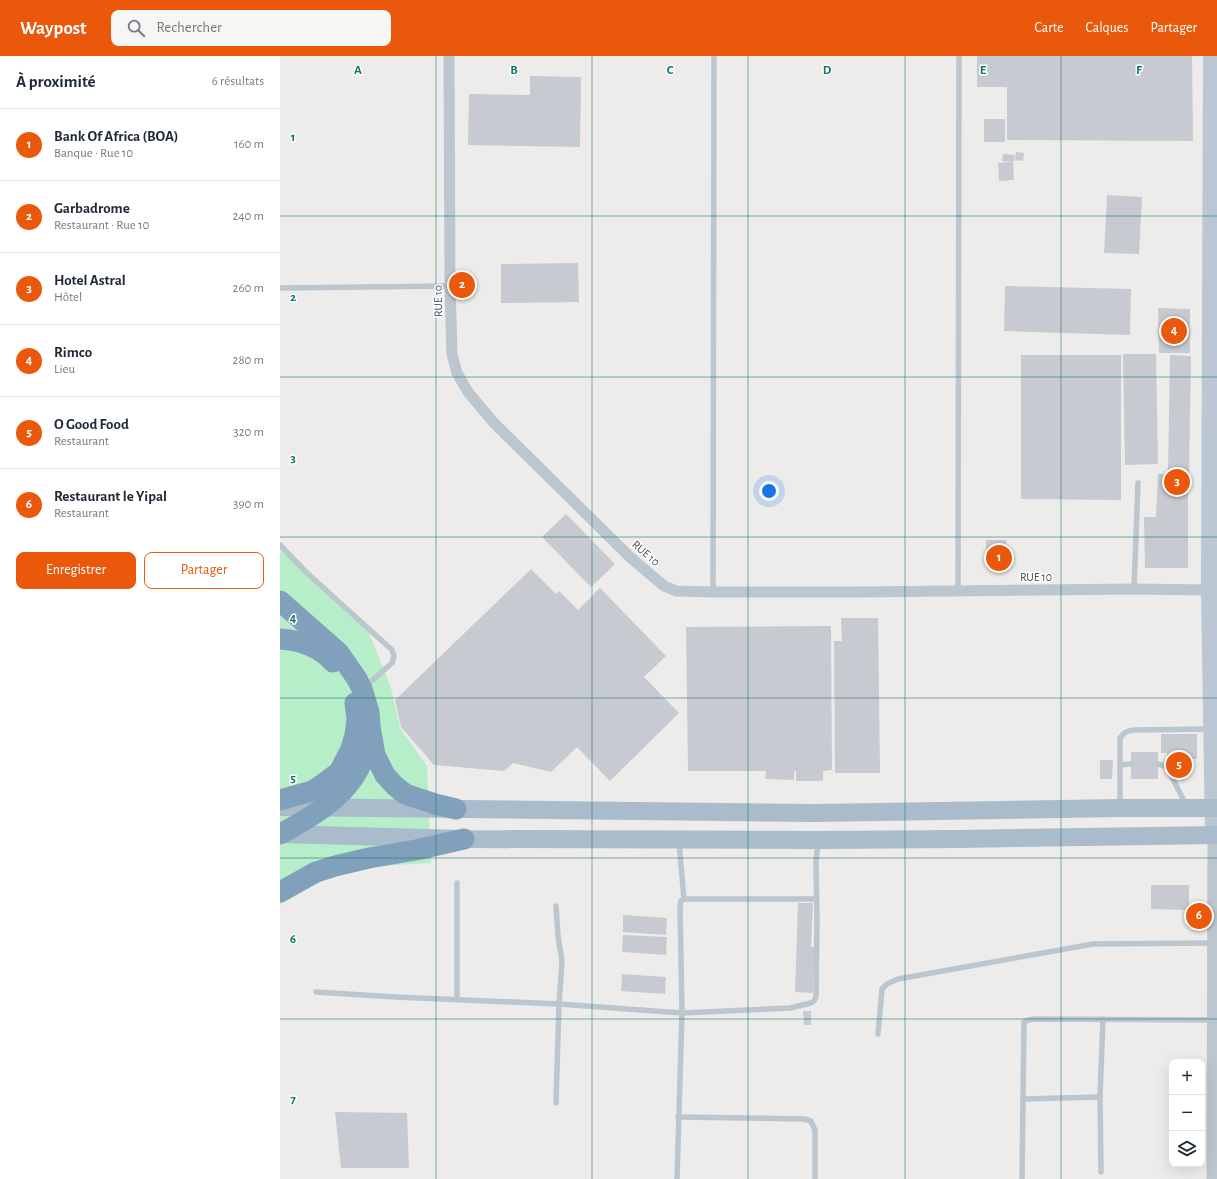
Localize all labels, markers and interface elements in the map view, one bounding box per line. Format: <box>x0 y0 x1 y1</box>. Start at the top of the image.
search box <box>111 10 391 46</box>
icon: search <box>125 17 147 39</box>
text: Waypost <box>20 19 87 38</box>
text: Rechercher <box>157 20 222 35</box>
text: Carte <box>1035 21 1063 35</box>
text: Calques <box>1085 21 1129 35</box>
text: Partager <box>1151 21 1197 35</box>
text: A <box>354 64 362 77</box>
text: B <box>510 64 518 77</box>
text: C <box>667 64 674 77</box>
text: D <box>823 64 832 77</box>
text: E <box>980 64 987 77</box>
text: F <box>1136 64 1143 77</box>
text: À proximité <box>16 73 96 90</box>
text: 6 résultats <box>212 75 264 88</box>
text: Bank Of Africa (BOA) <box>54 129 178 144</box>
text: 1 <box>291 131 295 144</box>
text: 1 <box>27 138 31 151</box>
text: 160 m <box>234 138 264 151</box>
text: Banque · Rue 10 <box>54 147 133 160</box>
text: Garbadrome <box>54 201 130 216</box>
text: 2 <box>26 210 32 223</box>
text: 240 m <box>232 210 264 223</box>
text: Restaurant · Rue 10 <box>54 219 149 232</box>
pin: 2 <box>449 270 475 300</box>
text: Hotel Astral <box>54 273 126 288</box>
text: 3 <box>26 282 32 295</box>
text: 260 m <box>233 282 264 295</box>
street label: RUE 10 <box>432 285 444 317</box>
text: Hôtel <box>54 291 82 304</box>
text: 2 <box>290 291 296 304</box>
pin: 4 <box>1161 316 1187 346</box>
text: Rimco <box>54 345 92 360</box>
text: 4 <box>26 354 32 367</box>
text: 280 m <box>233 354 264 367</box>
text: Lieu <box>54 363 75 376</box>
text: O Good Food <box>54 417 129 432</box>
text: 5 <box>26 426 32 439</box>
text: 320 m <box>233 426 264 439</box>
text: Restaurant <box>54 435 109 448</box>
text: 3 <box>290 452 296 465</box>
pin: 3 <box>1164 467 1190 497</box>
your location <box>759 481 779 501</box>
text: Restaurant le Yipal <box>54 489 167 504</box>
text: 6 <box>26 498 32 511</box>
text: 390 m <box>233 498 264 511</box>
text: Restaurant <box>54 507 109 520</box>
street label: RUE 10 <box>630 538 662 568</box>
pin: 1 <box>986 543 1012 573</box>
button: Enregistrer <box>16 552 136 589</box>
button: Partager <box>144 552 264 589</box>
street label: RUE 10 <box>1020 571 1052 583</box>
text: 4 <box>290 612 297 625</box>
pin: 5 <box>1166 750 1192 780</box>
text: 5 <box>290 772 296 785</box>
pin: 6 <box>1186 901 1212 931</box>
text: 6 <box>290 933 296 946</box>
map controls <box>1169 1059 1205 1167</box>
button: + <box>1169 1059 1205 1095</box>
text: 7 <box>290 1093 296 1106</box>
button: − <box>1169 1095 1205 1131</box>
button: layers <box>1169 1131 1205 1167</box>

